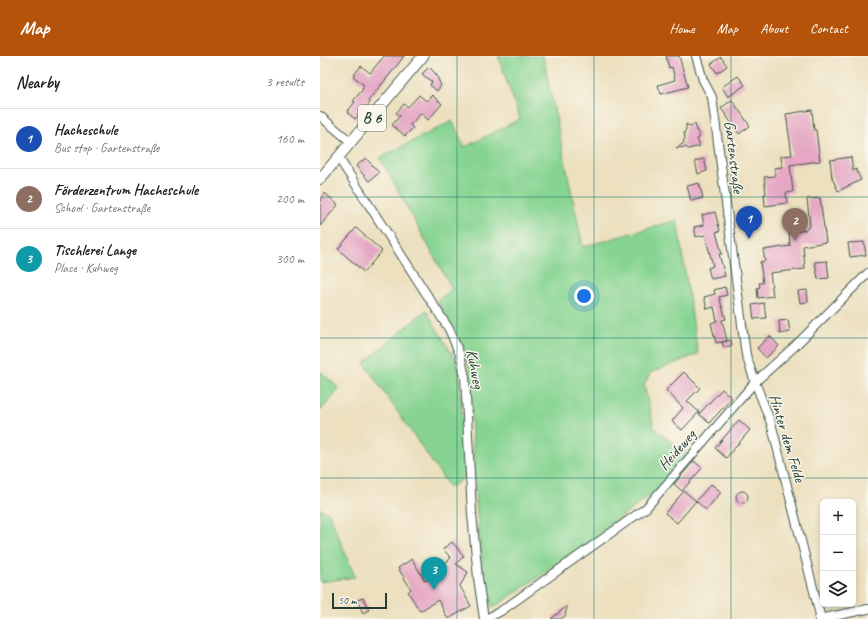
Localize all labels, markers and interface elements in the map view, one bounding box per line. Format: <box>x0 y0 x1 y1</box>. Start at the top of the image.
text: Map <box>20 16 50 40</box>
text: Home <box>669 20 695 37</box>
text: Map <box>717 20 738 37</box>
text: About <box>760 20 788 37</box>
text: Contact <box>810 20 848 37</box>
text: Nearby <box>16 72 59 93</box>
text: 3 results <box>266 74 304 90</box>
road number: B 6 <box>358 105 386 131</box>
street label: Gartenstraße <box>720 120 749 196</box>
text: Hacheschule <box>54 121 118 140</box>
text: 1 <box>26 131 32 147</box>
text: 160 m <box>276 131 304 147</box>
text: Bus stop · Gartenstraße <box>54 140 159 156</box>
text: Förderzentrum Hacheschule <box>54 181 198 200</box>
text: 2 <box>26 191 32 207</box>
text: 200 m <box>276 191 304 207</box>
text: School · Gartenstraße <box>54 200 150 216</box>
pin: 1 <box>736 206 762 239</box>
pin: 2 <box>782 208 808 241</box>
text: Tischlerei Lange <box>54 241 136 260</box>
text: 3 <box>26 251 32 267</box>
text: 300 m <box>276 251 304 267</box>
text: Place · Kuhweg <box>54 260 118 276</box>
your location <box>574 286 594 306</box>
street label: Kuhweg <box>461 348 489 392</box>
street label: Hinter dem Felde <box>764 392 810 486</box>
street label: Heideweg <box>654 424 701 475</box>
map controls <box>820 499 856 607</box>
button: + <box>820 499 856 535</box>
button: − <box>820 535 856 571</box>
pin: 3 <box>421 557 447 590</box>
button: layers <box>820 571 856 607</box>
scale bar <box>332 591 387 610</box>
text: 50 m <box>338 593 357 607</box>

